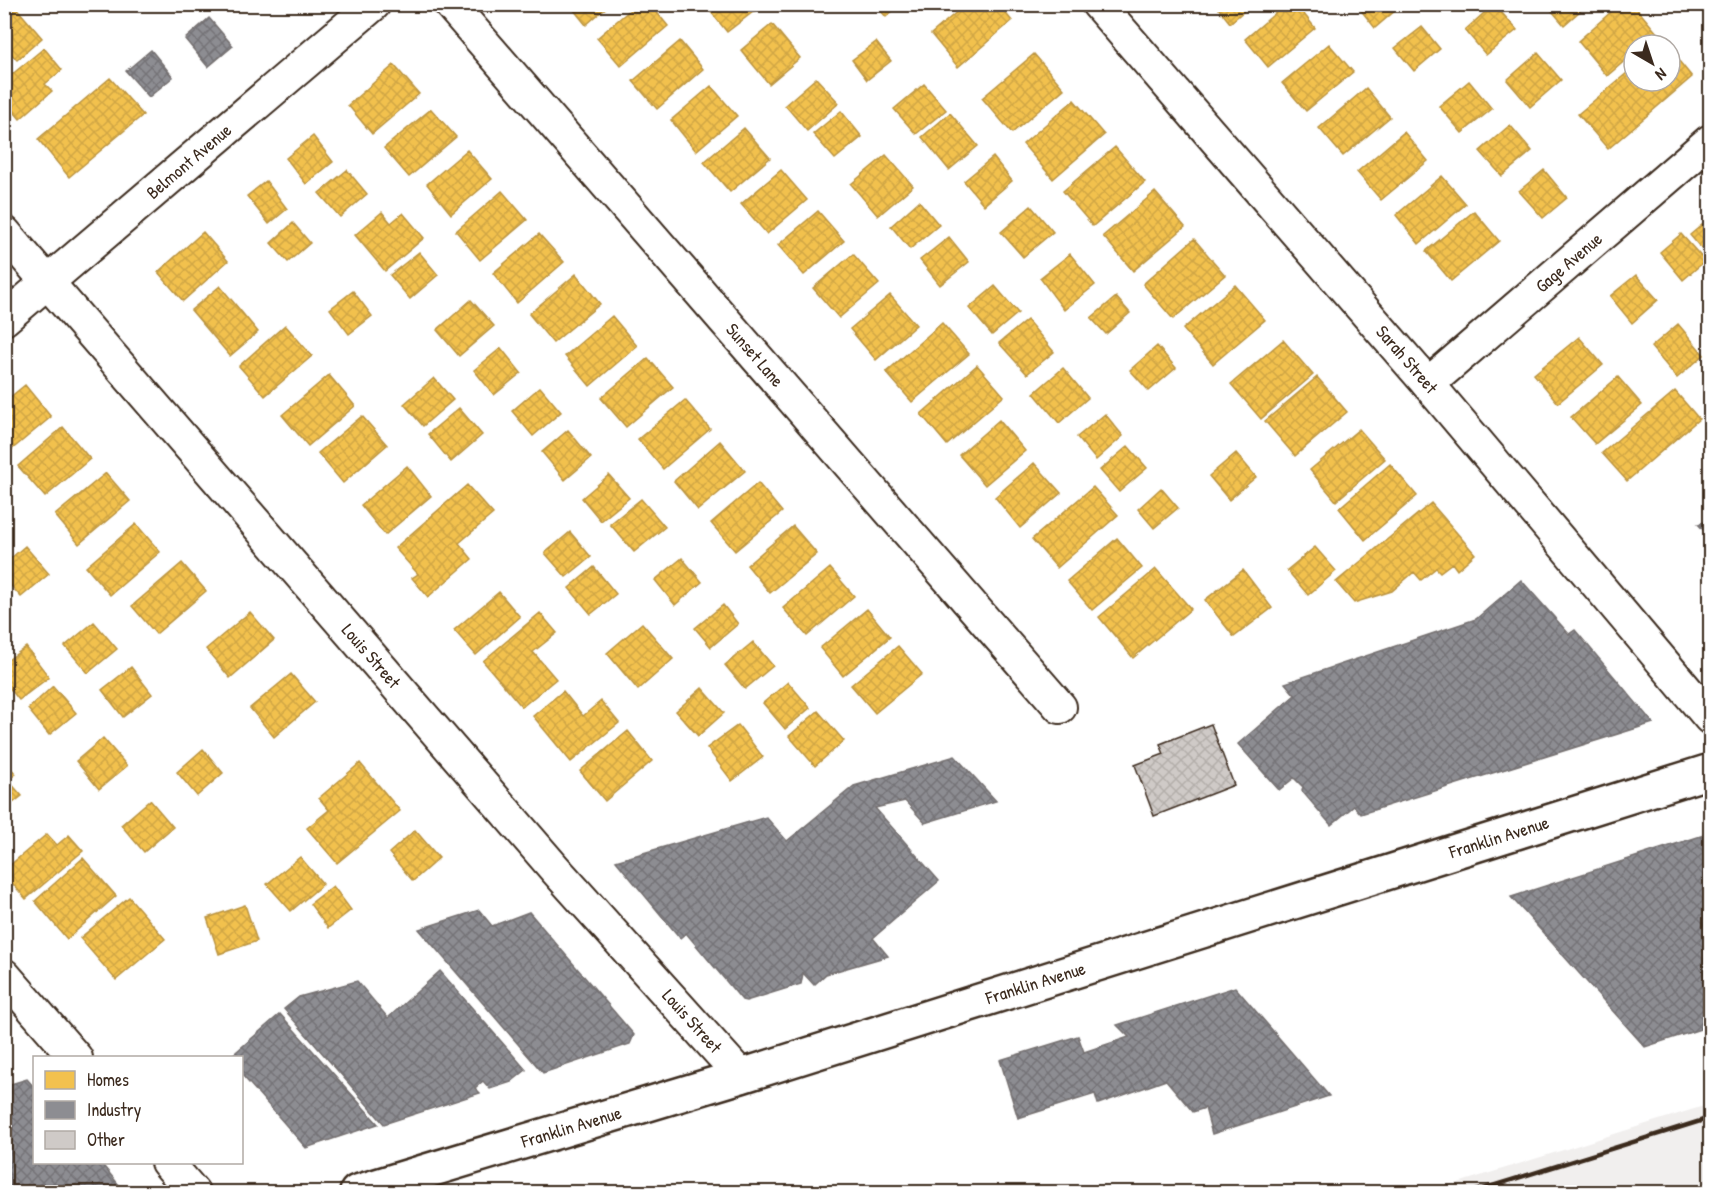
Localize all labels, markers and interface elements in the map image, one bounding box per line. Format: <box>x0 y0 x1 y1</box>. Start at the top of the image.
north arrow <box>1622 33 1682 93</box>
text: N <box>1651 63 1672 86</box>
street label: Belmont Avenue <box>141 118 237 205</box>
street label: Gage Avenue <box>1530 226 1607 298</box>
street label: Sunset Lane <box>720 318 790 392</box>
street label: Sarah Street <box>1371 320 1444 399</box>
street label: Louis Street <box>336 618 407 694</box>
street label: Franklin Avenue <box>1445 809 1552 865</box>
street label: Franklin Avenue <box>982 955 1088 1011</box>
street label: Louis Street <box>657 984 728 1059</box>
legend <box>33 1056 243 1164</box>
text: Homes <box>87 1067 129 1092</box>
text: Industry <box>87 1097 142 1122</box>
street label: Franklin Avenue <box>517 1100 624 1154</box>
text: Other <box>87 1127 125 1152</box>

